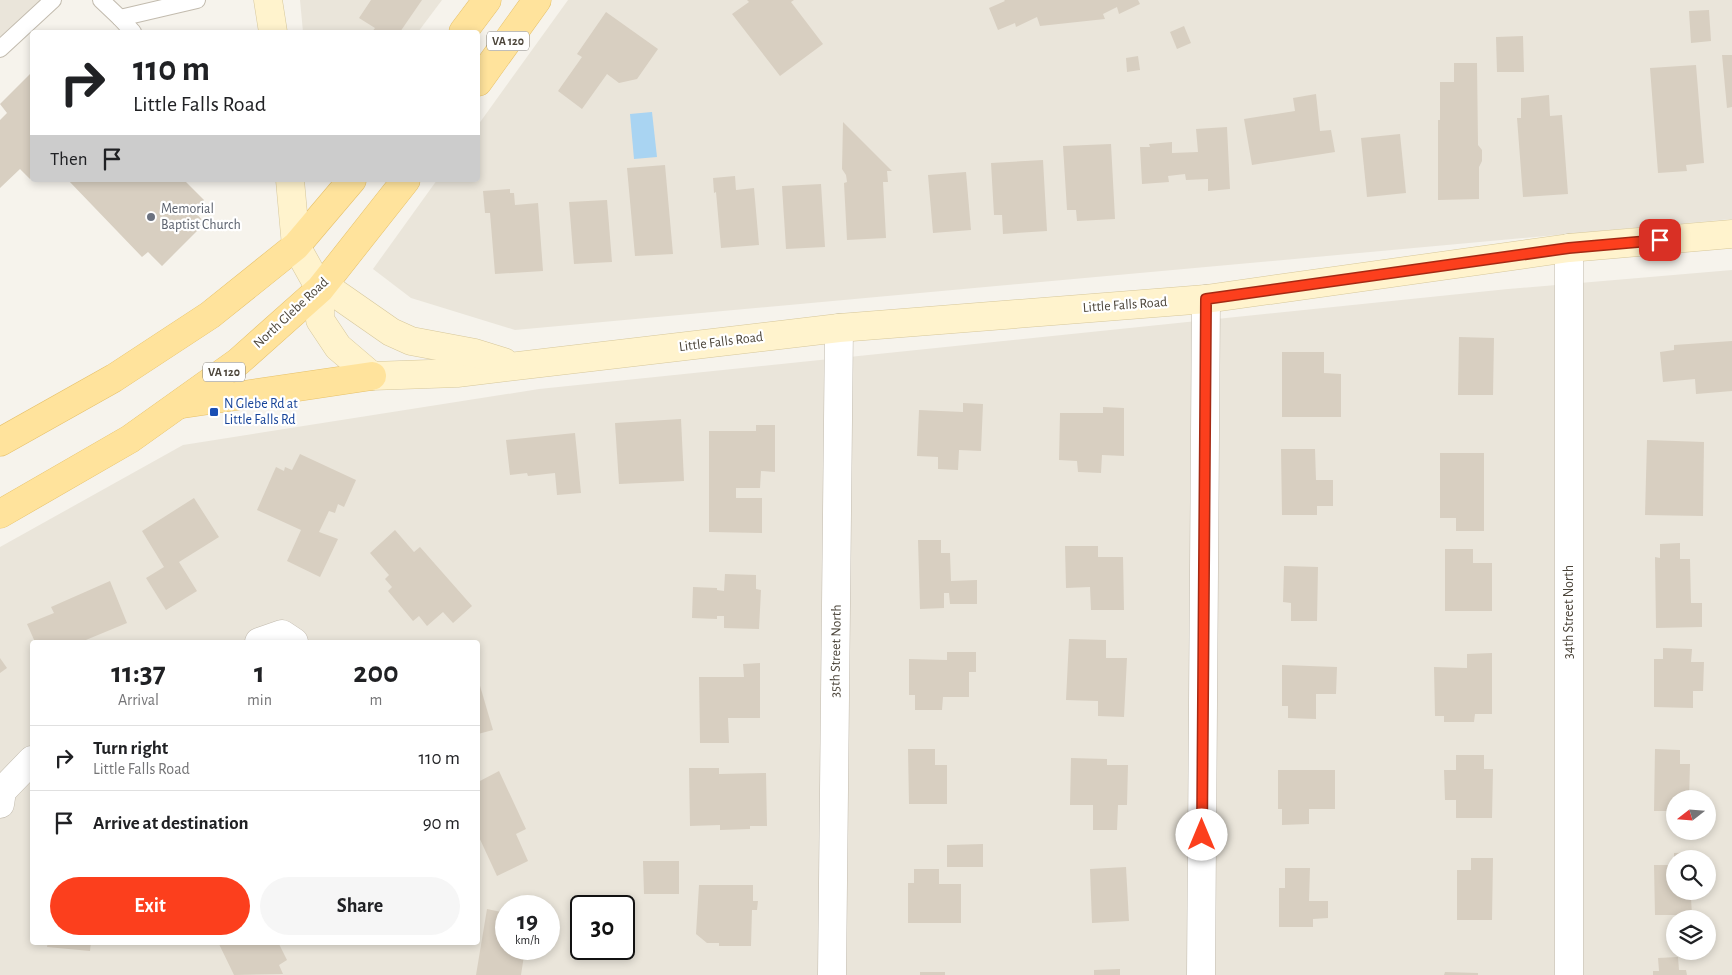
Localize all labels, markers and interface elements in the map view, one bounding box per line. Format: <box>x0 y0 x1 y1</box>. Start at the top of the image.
road number: VA 120 <box>487 31 529 50</box>
icon: right <box>50 50 115 115</box>
text: 110 m <box>133 52 210 87</box>
text: Little Falls Road <box>133 93 266 115</box>
icon: arrive <box>98 145 126 173</box>
text: Then <box>50 150 88 169</box>
place label: Memorial Baptist Church <box>161 202 241 232</box>
marker: Memorial Baptist Church <box>145 211 157 223</box>
pin <box>1639 219 1681 261</box>
icon: arrive <box>1646 226 1674 254</box>
street label: North Glebe Road <box>251 275 331 351</box>
street label: Little Falls Road <box>1082 295 1168 315</box>
street label: Little Falls Road <box>678 330 764 354</box>
road number: VA 120 <box>203 362 245 382</box>
place label: N Glebe Rd at Little Falls Rd <box>224 397 298 427</box>
marker: N Glebe Rd at Little Falls Rd <box>208 406 220 418</box>
street label: 34th Street North <box>1562 565 1576 659</box>
street label: 35th Street North <box>828 604 844 698</box>
text: 11:37 <box>111 658 166 688</box>
text: 1 <box>254 658 265 688</box>
text: 200 <box>353 658 399 688</box>
text: Arrival <box>118 692 159 708</box>
text: min <box>247 692 272 708</box>
text: m <box>370 692 382 708</box>
text: Turn right <box>93 739 168 758</box>
icon: right <box>50 744 78 772</box>
text: 110 m <box>419 749 460 768</box>
text: Little Falls Road <box>93 761 190 777</box>
north arrow <box>1666 790 1716 840</box>
map controls <box>1666 790 1716 960</box>
position arrow <box>1175 808 1227 860</box>
icon: arrive <box>50 809 78 837</box>
text: Arrive at destination <box>93 814 249 833</box>
text: 90 m <box>423 814 460 833</box>
button: search <box>1666 850 1716 900</box>
button: Exit <box>50 877 250 935</box>
button: Share <box>260 877 460 935</box>
speed limit sign: 30 <box>570 895 635 960</box>
text: 19 <box>517 909 538 934</box>
button: layers <box>1666 910 1716 960</box>
text: km/h <box>515 934 540 946</box>

